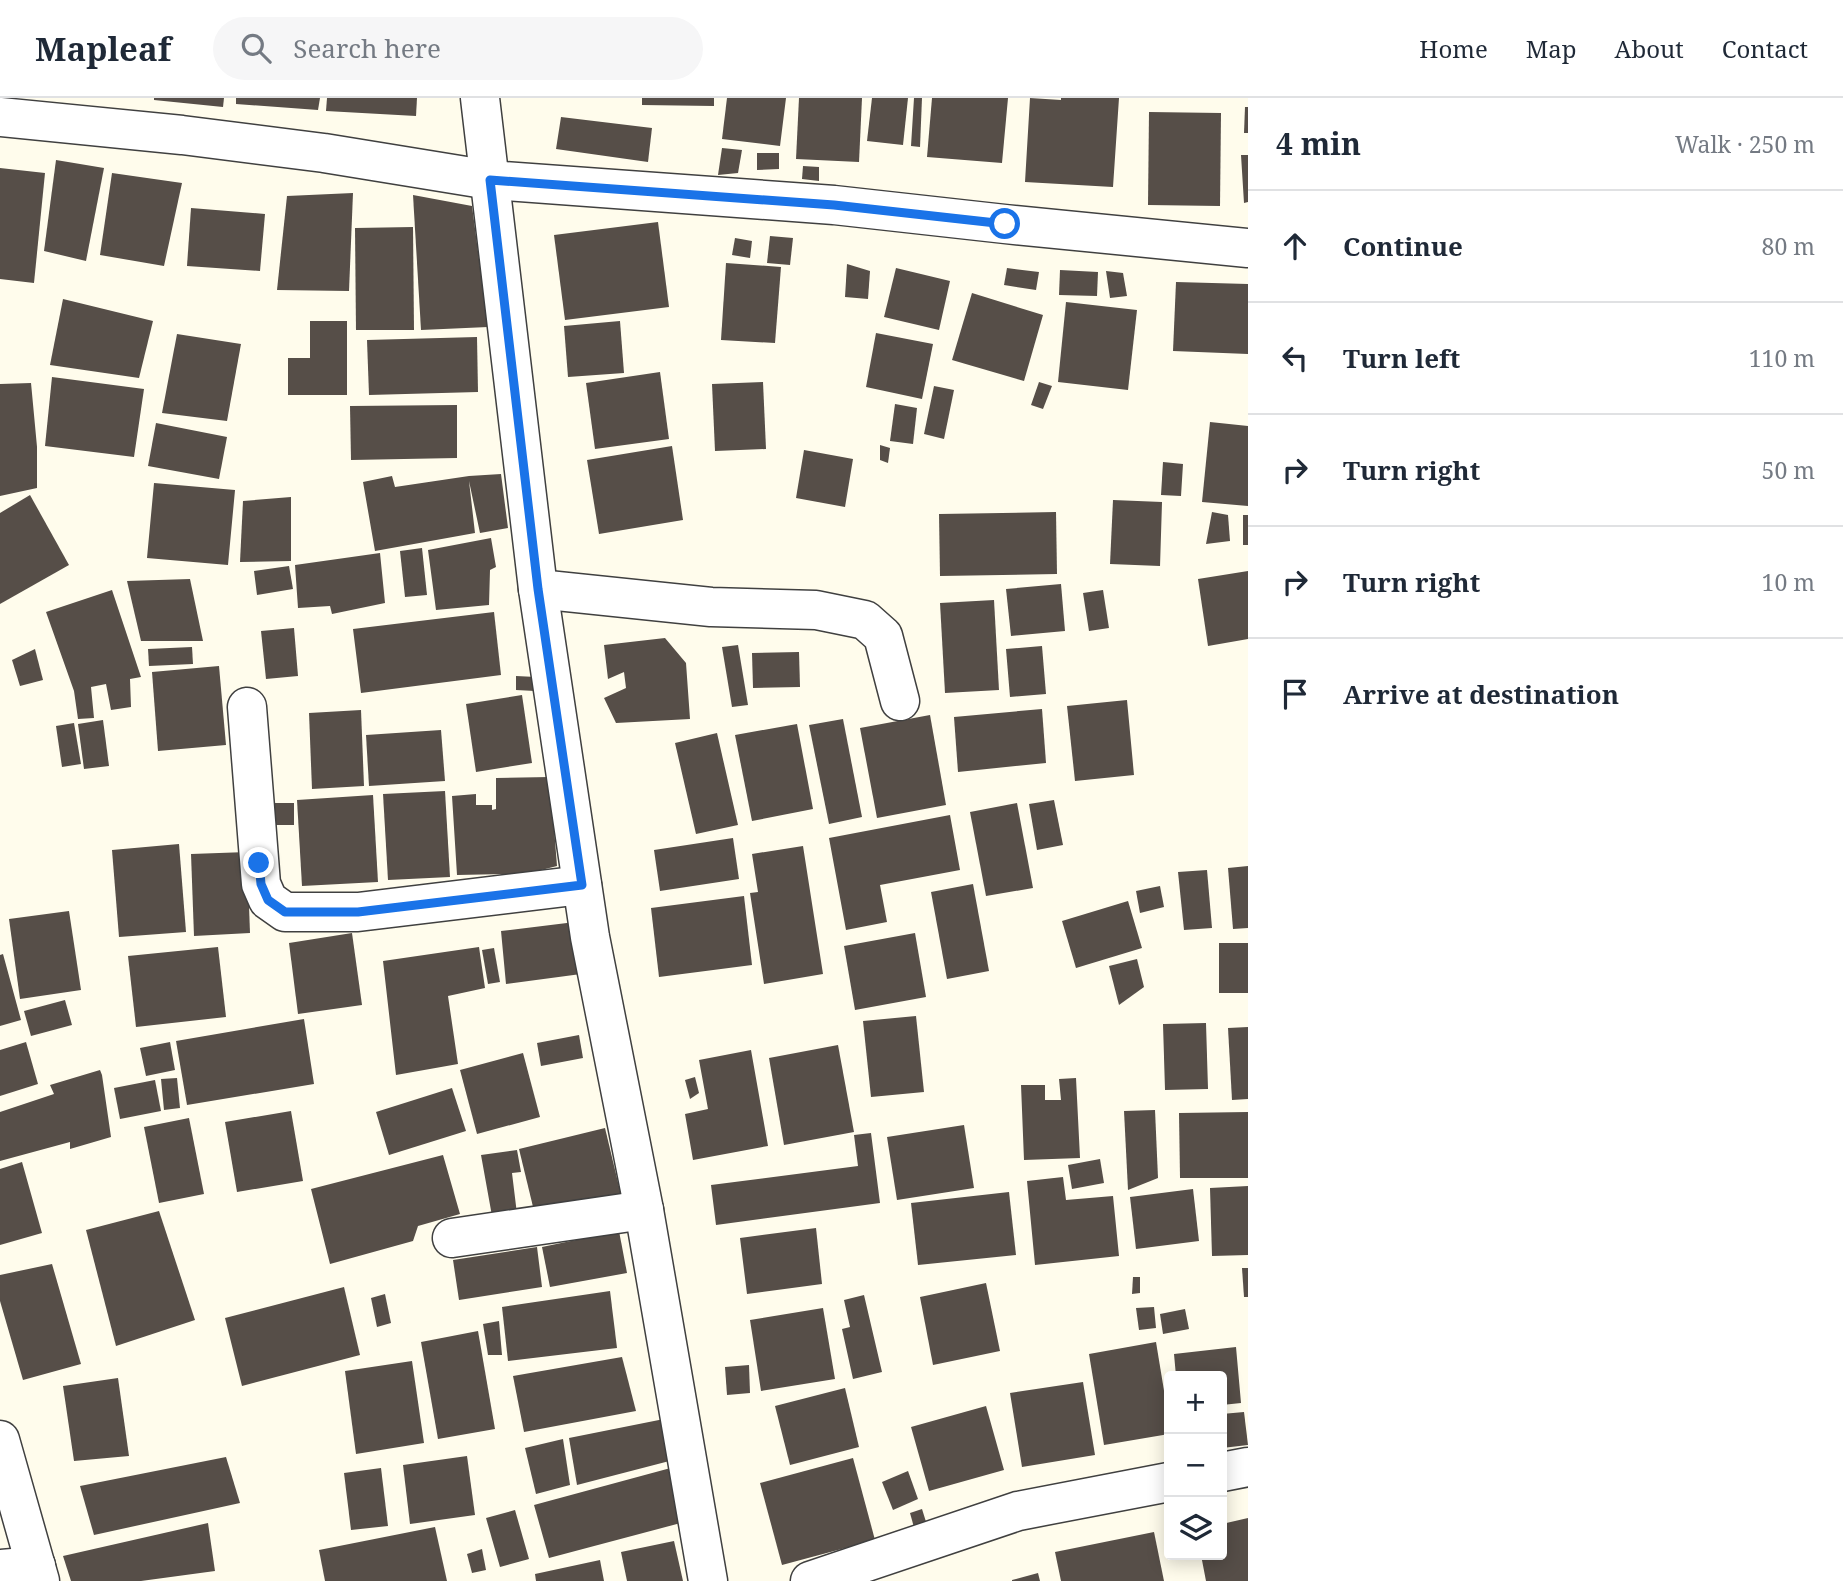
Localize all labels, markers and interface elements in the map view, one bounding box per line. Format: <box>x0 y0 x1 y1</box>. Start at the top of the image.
search box <box>213 17 703 80</box>
text: Mapleaf <box>35 26 171 71</box>
icon: search <box>237 29 275 67</box>
text: Search here <box>293 30 441 66</box>
text: Home <box>1419 32 1488 65</box>
text: Map <box>1526 32 1577 65</box>
text: About <box>1615 32 1684 65</box>
text: Contact <box>1722 32 1808 65</box>
text: 4 min <box>1276 123 1361 164</box>
text: Walk · 250 m <box>1675 128 1815 160</box>
route start <box>989 208 1020 239</box>
icon: ahead <box>1276 227 1314 265</box>
text: Continue <box>1343 228 1463 264</box>
text: 80 m <box>1762 230 1815 262</box>
icon: left <box>1276 339 1314 377</box>
text: Turn left <box>1343 340 1460 376</box>
text: 110 m <box>1749 342 1815 374</box>
icon: right <box>1276 451 1314 489</box>
text: Turn right <box>1343 452 1480 488</box>
text: 50 m <box>1762 454 1815 486</box>
icon: right <box>1276 563 1314 601</box>
text: Turn right <box>1343 564 1480 600</box>
text: 10 m <box>1762 566 1815 598</box>
icon: arrive <box>1276 675 1314 713</box>
text: Arrive at destination <box>1343 676 1619 712</box>
route end <box>243 847 274 878</box>
map controls <box>1164 1371 1227 1560</box>
button: + <box>1164 1371 1227 1434</box>
button: − <box>1164 1434 1227 1497</box>
button: layers <box>1164 1497 1227 1560</box>

